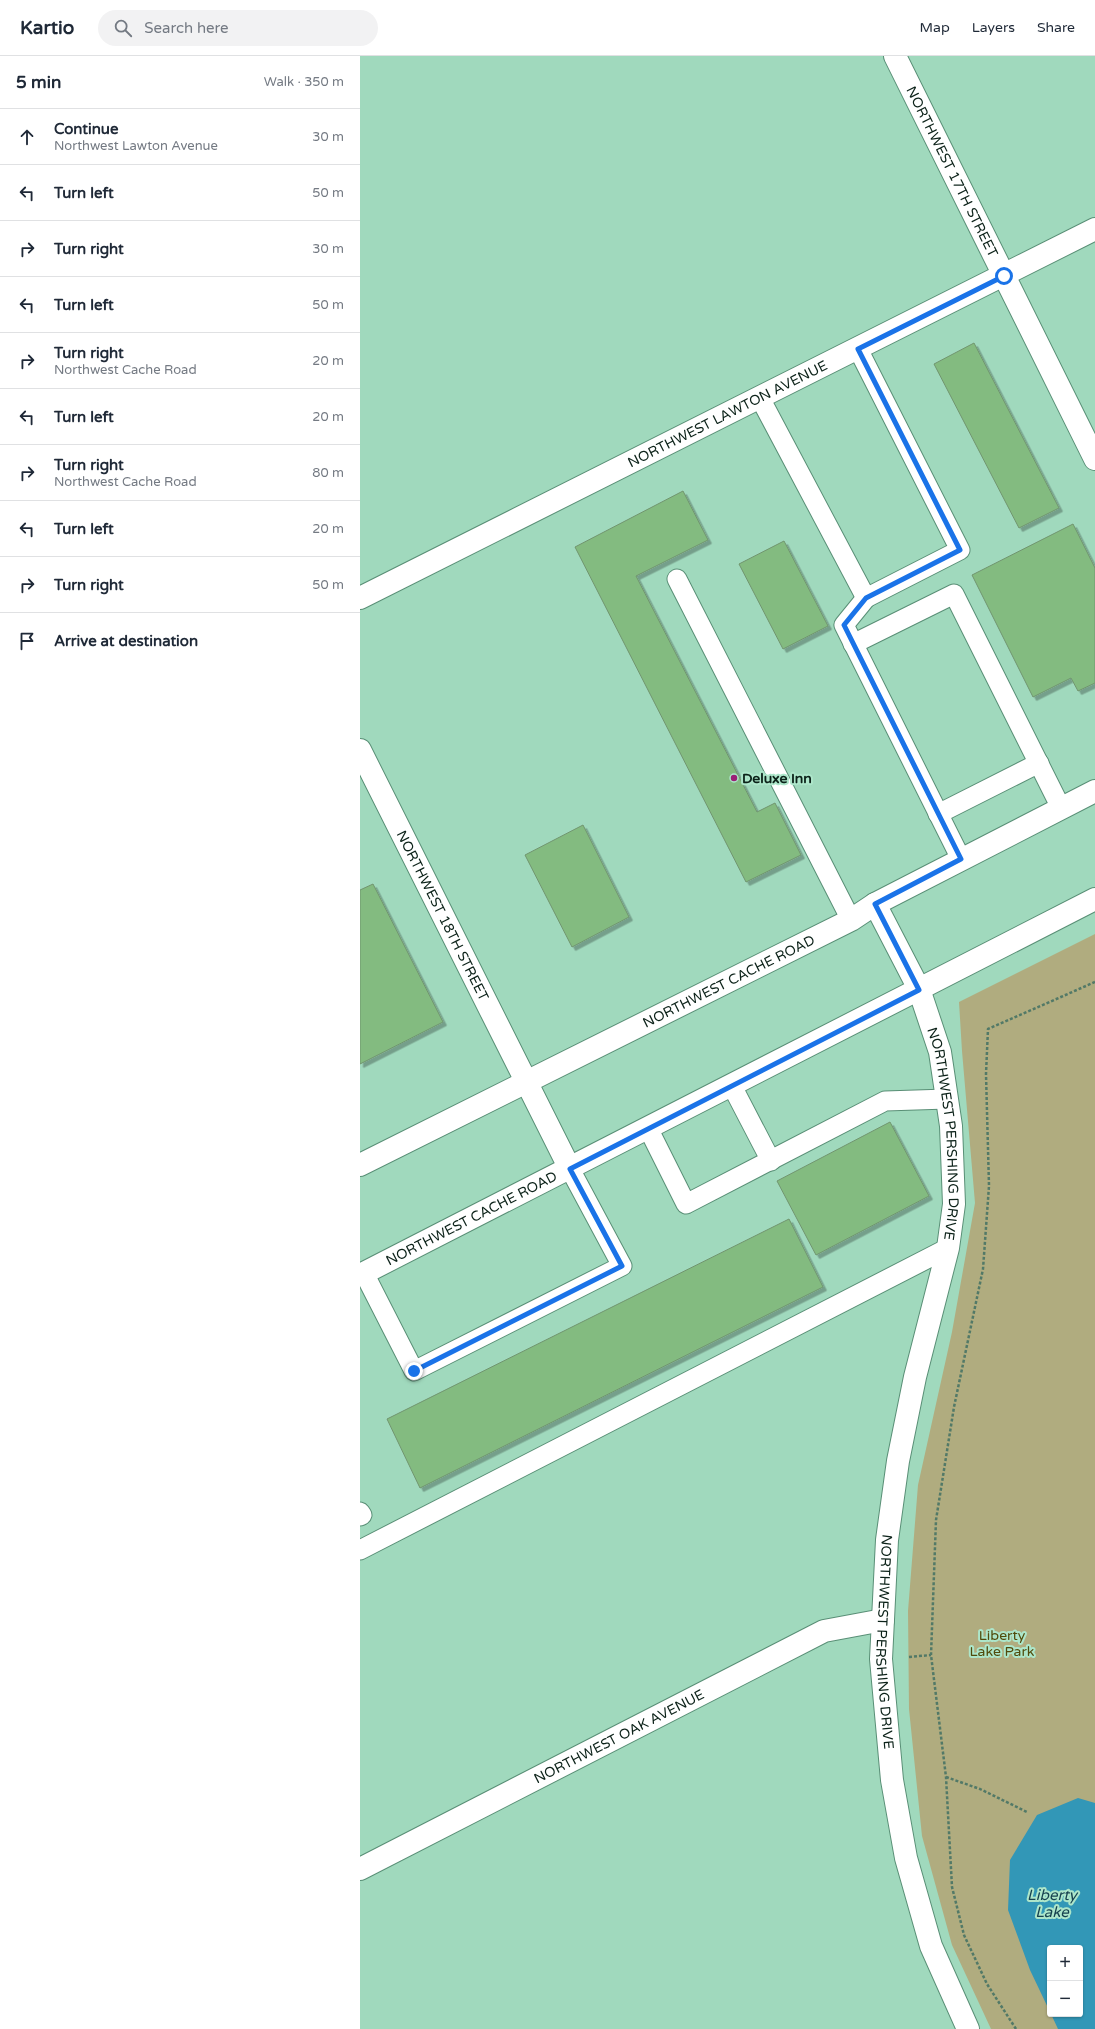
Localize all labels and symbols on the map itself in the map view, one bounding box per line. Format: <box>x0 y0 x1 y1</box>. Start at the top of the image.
street label: NORTHWEST 17TH STREET <box>903 83 1002 260</box>
route start <box>995 267 1013 285</box>
street label: NORTHWEST LAWTON AVENUE <box>625 356 830 471</box>
place label: Deluxe Inn <box>742 770 812 787</box>
marker: Deluxe Inn <box>729 773 739 783</box>
street label: NORTHWEST 18TH STREET <box>393 827 493 1004</box>
street label: NORTHWEST CACHE ROAD <box>640 931 817 1031</box>
street label: NORTHWEST PERSHING DRIVE <box>924 1025 963 1242</box>
street label: NORTHWEST CACHE ROAD <box>383 1167 560 1269</box>
route end <box>405 1362 423 1380</box>
street label: NORTHWEST PERSHING DRIVE <box>872 1533 898 1750</box>
park label: Liberty Lake Park <box>970 1627 1035 1660</box>
street label: NORTHWEST OAK AVENUE <box>531 1685 707 1787</box>
water label: Liberty Lake <box>1027 1886 1079 1921</box>

